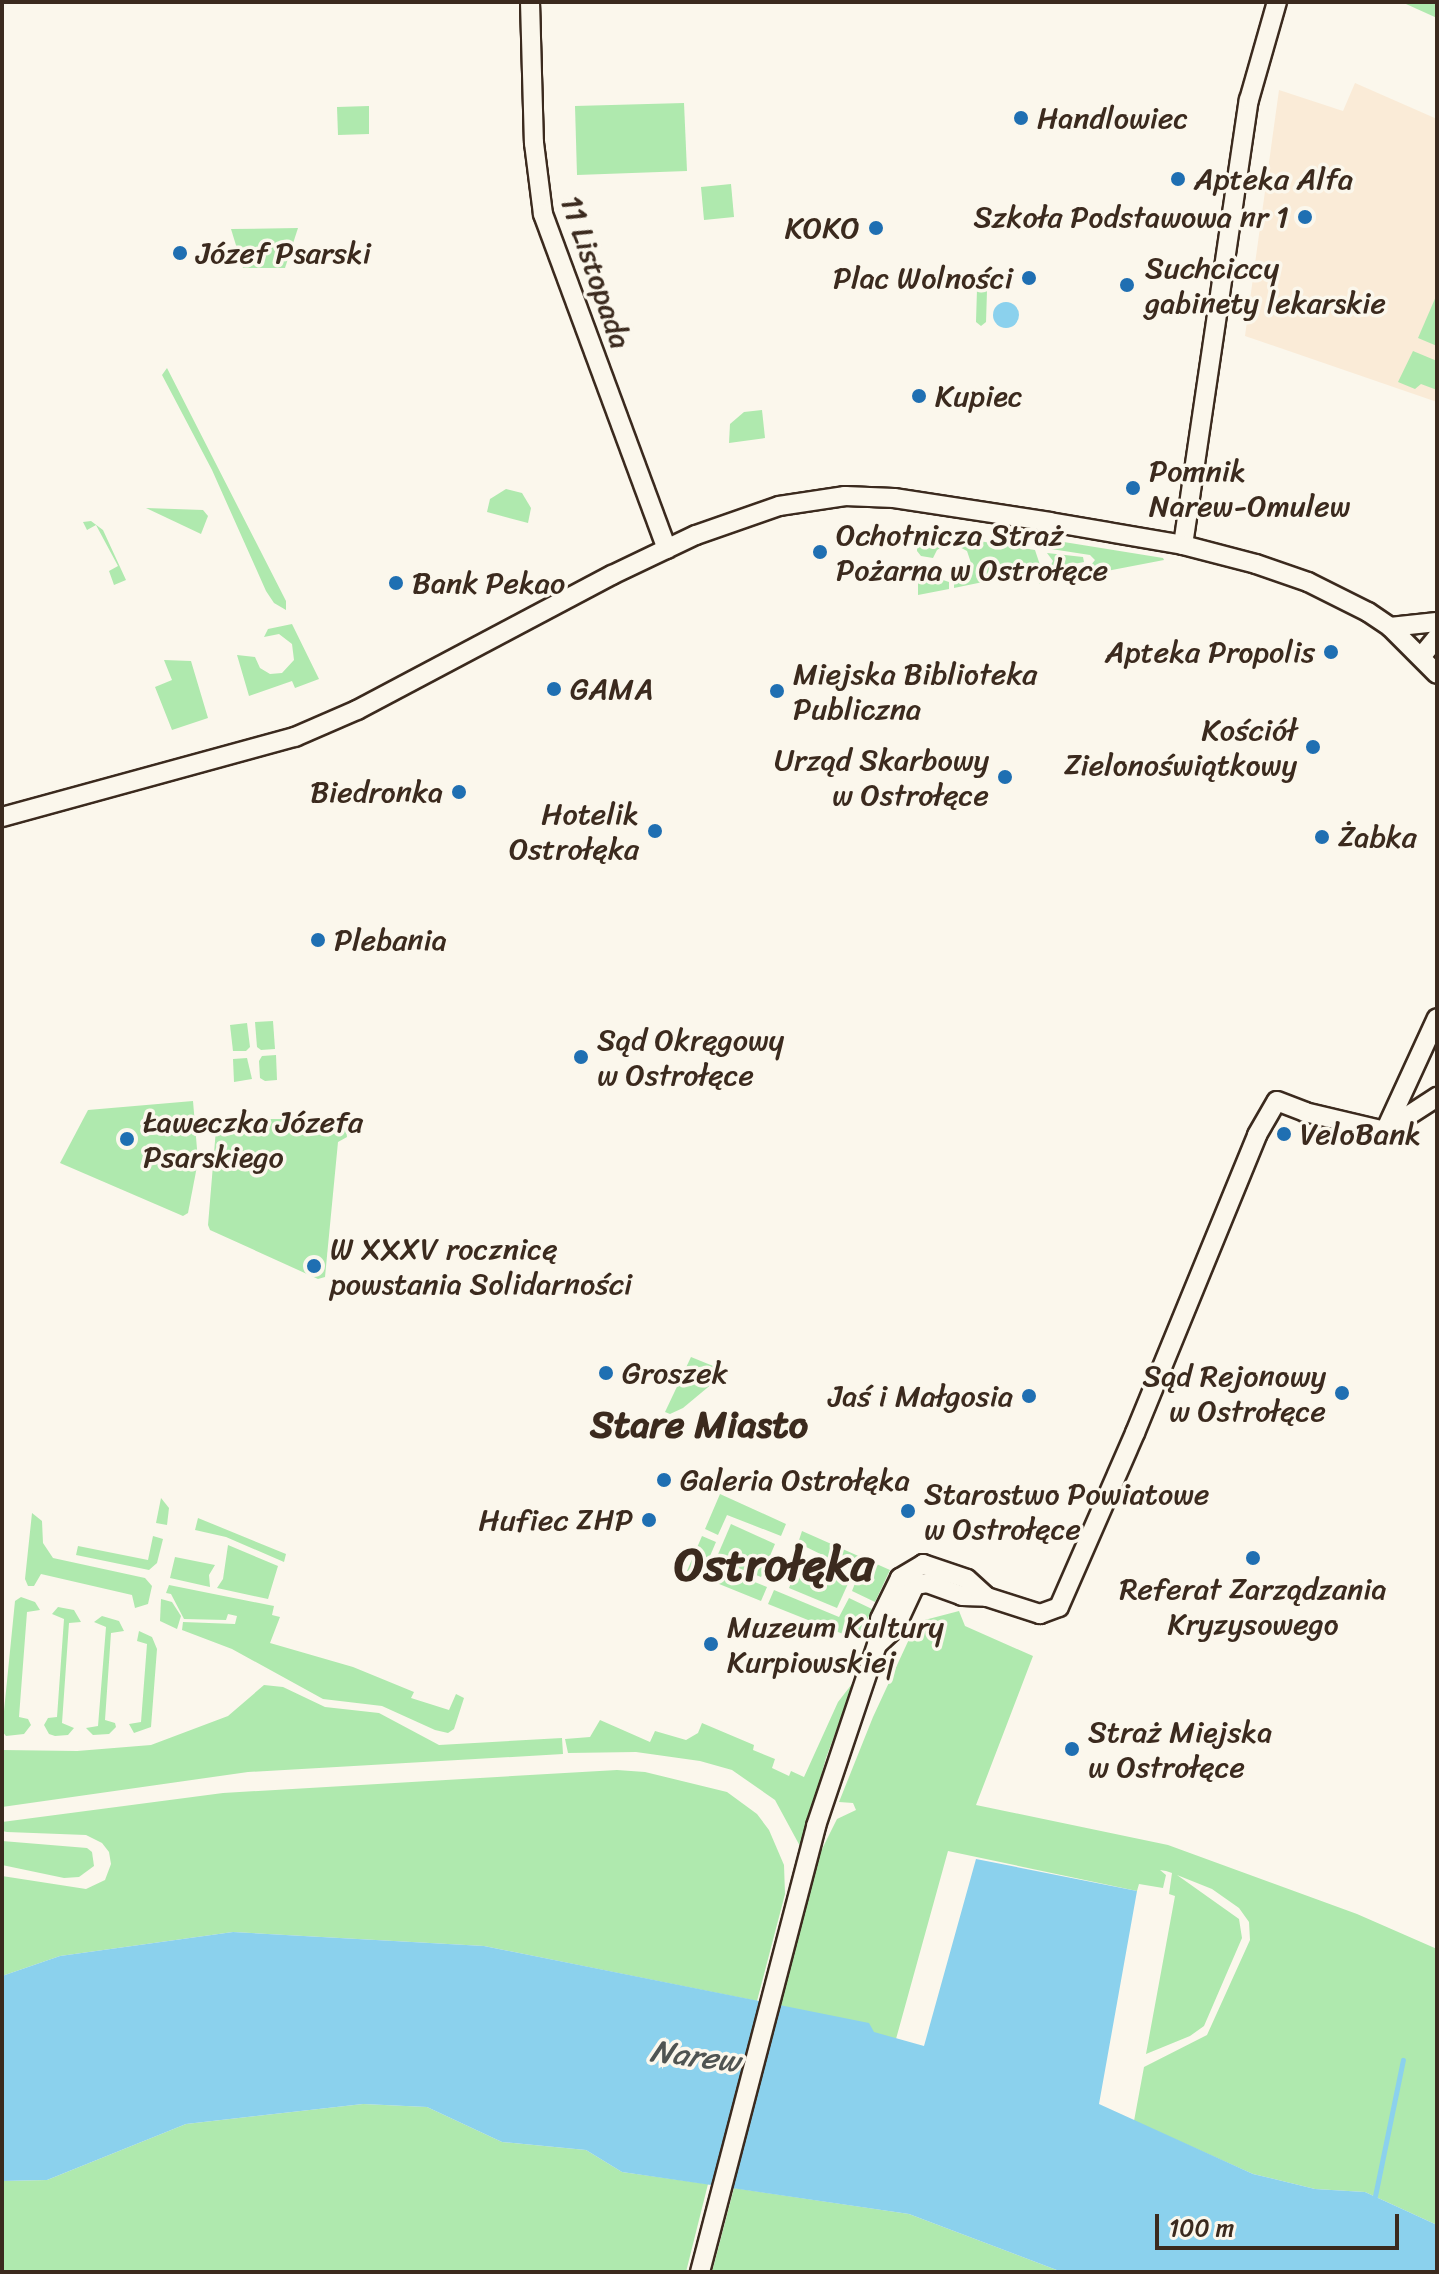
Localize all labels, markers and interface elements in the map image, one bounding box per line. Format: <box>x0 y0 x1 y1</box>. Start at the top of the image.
place label: Handlowiec <box>1037 100 1188 136</box>
marker: Handlowiec <box>1012 109 1030 127</box>
place label: Apteka Alfa <box>1194 161 1353 197</box>
marker: Apteka Alfa <box>1169 170 1187 188</box>
street label: 11 Listopada <box>553 191 639 353</box>
place label: Szkoła Podstawowa nr 1 <box>974 199 1289 235</box>
marker: Szkoła Podstawowa nr 1 <box>1296 208 1314 226</box>
place label: KOKO <box>785 210 860 246</box>
marker: KOKO <box>867 219 885 237</box>
place label: Józef Psarski <box>196 235 372 271</box>
marker: Józef Psarski <box>171 244 189 262</box>
place label: Suchciccy gabinety lekarskie <box>1145 250 1387 320</box>
place label: Plac Wolności <box>833 260 1013 296</box>
marker: Plac Wolności <box>1020 269 1038 287</box>
marker: Suchciccy gabinety lekarskie <box>1116 274 1138 296</box>
place label: Kupiec <box>935 378 1023 414</box>
marker: Kupiec <box>910 387 928 405</box>
place label: Pomnik Narew-Omulew <box>1149 453 1350 524</box>
marker: Pomnik Narew-Omulew <box>1124 479 1142 497</box>
place label: Ochotnicza Straż Pożarna w Ostrołęce <box>836 517 1108 588</box>
marker: Ochotnicza Straż Pożarna w Ostrołęce <box>811 543 829 561</box>
place label: Bank Pekao <box>412 565 565 601</box>
marker: Bank Pekao <box>387 574 405 592</box>
place label: Apteka Propolis <box>1105 634 1315 670</box>
marker: Apteka Propolis <box>1322 643 1340 661</box>
place label: Miejska Biblioteka Publiczna <box>793 656 1037 726</box>
place label: GAMA <box>570 671 654 707</box>
marker: GAMA <box>545 680 563 698</box>
marker: Miejska Biblioteka Publiczna <box>768 682 786 700</box>
place label: Kościół Zielonoświątkowy <box>1064 712 1297 782</box>
marker: Kościół Zielonoświątkowy <box>1304 738 1322 756</box>
place label: Urząd Skarbowy w Ostrołęce <box>774 742 989 812</box>
marker: Urząd Skarbowy w Ostrołęce <box>996 768 1014 786</box>
place label: Biedronka <box>310 774 443 810</box>
marker: Biedronka <box>450 783 468 801</box>
place label: Hotelik Ostrołęka <box>509 796 639 866</box>
place label: Żabka <box>1338 819 1417 855</box>
marker: Hotelik Ostrołęka <box>646 822 664 840</box>
marker: Żabka <box>1313 828 1331 846</box>
place label: Plebania <box>334 922 447 958</box>
marker: Plebania <box>309 931 327 949</box>
place label: Sąd Okręgowy w Ostrołęce <box>597 1022 784 1092</box>
marker: Sąd Okręgowy w Ostrołęce <box>572 1048 590 1066</box>
place label: Ławeczka Józefa Psarskiego <box>143 1104 363 1174</box>
place label: VeloBank <box>1300 1116 1421 1152</box>
marker: VeloBank <box>1275 1125 1293 1143</box>
marker: Ławeczka Józefa Psarskiego <box>118 1130 136 1148</box>
place label: W XXXV rocznicę powstania Solidarności <box>330 1231 632 1302</box>
marker: W XXXV rocznicę powstania Solidarności <box>305 1257 323 1275</box>
place label: Groszek <box>622 1355 728 1391</box>
place label: Sąd Rejonowy w Ostrołęce <box>1143 1358 1326 1428</box>
marker: Groszek <box>597 1364 615 1382</box>
place label: Jaś i Małgosia <box>829 1378 1013 1414</box>
marker: Sąd Rejonowy w Ostrołęce <box>1333 1384 1351 1402</box>
marker: Jaś i Małgosia <box>1020 1387 1038 1405</box>
district label: Stare Miasto <box>590 1402 808 1448</box>
place label: Galeria Ostrołęka <box>680 1462 911 1498</box>
marker: Galeria Ostrołęka <box>655 1471 673 1489</box>
place label: Starostwo Powiatowe w Ostrołęce <box>924 1476 1209 1546</box>
place label: Hufiec ZHP <box>479 1502 633 1538</box>
marker: Starostwo Powiatowe w Ostrołęce <box>899 1502 917 1520</box>
marker: Hufiec ZHP <box>640 1511 658 1529</box>
district label: Ostrołęka <box>674 1537 874 1593</box>
marker: Referat Zarządzania Kryzysowego <box>1244 1549 1262 1567</box>
place label: Referat Zarządzania Kryzysowego <box>1119 1571 1387 1642</box>
place label: Muzeum Kultury Kurpiowskiej <box>727 1609 944 1680</box>
marker: Muzeum Kultury Kurpiowskiej <box>702 1635 720 1653</box>
place label: Straż Miejska w Ostrołęce <box>1088 1714 1272 1784</box>
marker: Straż Miejska w Ostrołęce <box>1063 1740 1081 1758</box>
water label: Narew <box>648 2032 742 2082</box>
scale bar <box>1159 2198 1403 2248</box>
text: 100 m <box>1169 2207 1234 2249</box>

